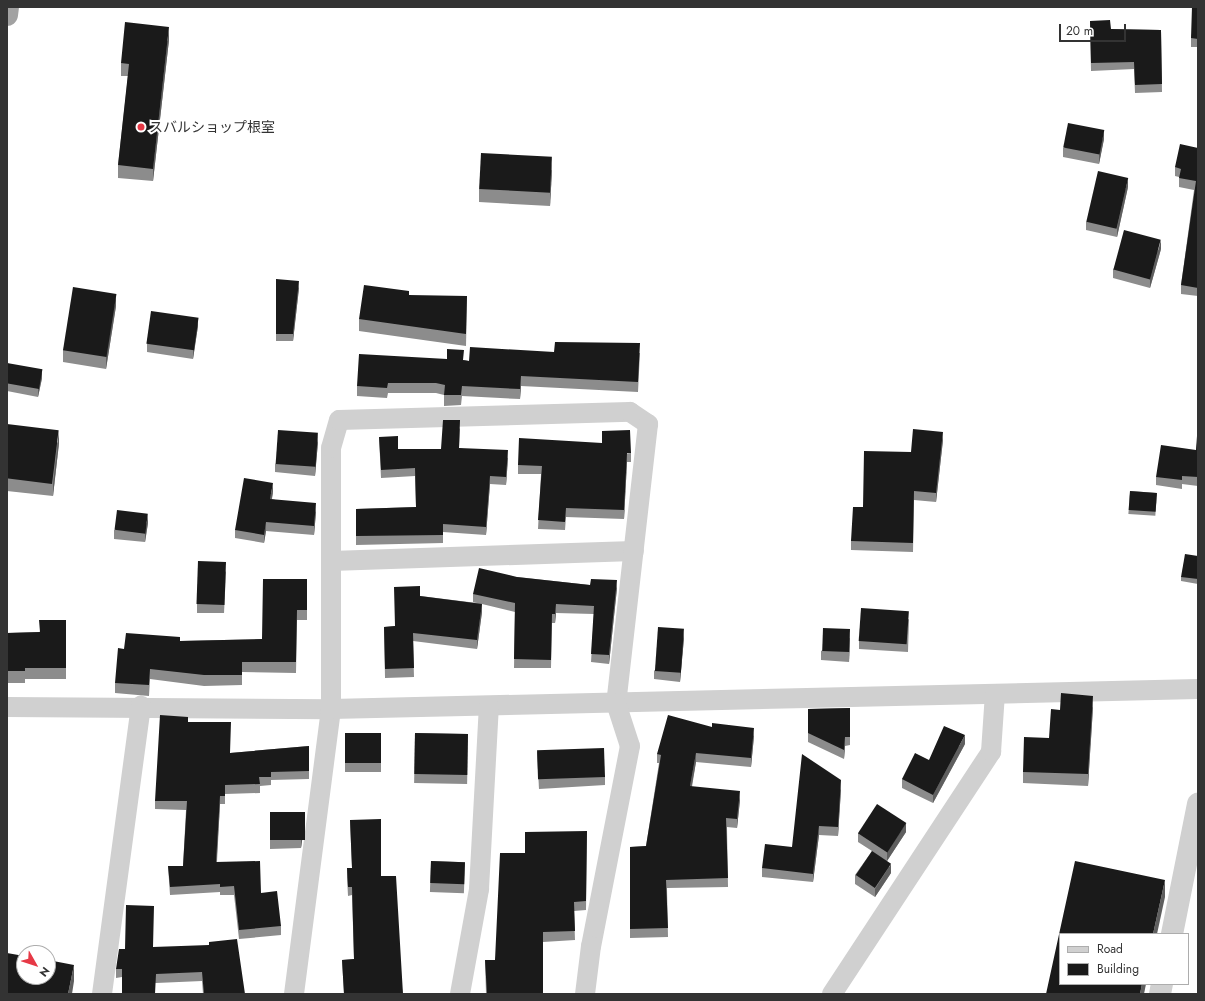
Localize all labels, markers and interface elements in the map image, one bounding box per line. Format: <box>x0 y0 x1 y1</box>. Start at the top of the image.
scale bar <box>1061 16 1128 42</box>
text: 20 m <box>1066 22 1093 40</box>
place label: スバルショップ根室 <box>149 119 275 135</box>
marker: スバルショップ根室 <box>136 122 146 132</box>
legend <box>1059 933 1189 985</box>
text: Road <box>1097 940 1123 958</box>
north arrow <box>16 945 56 985</box>
text: Building <box>1097 960 1139 978</box>
text: N <box>36 963 54 980</box>

